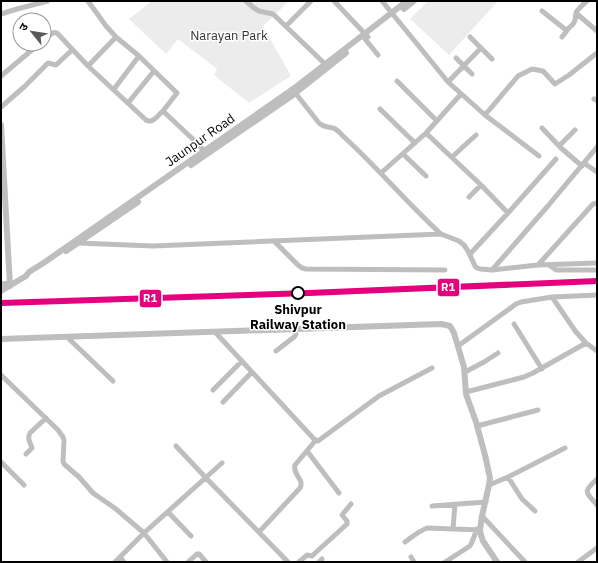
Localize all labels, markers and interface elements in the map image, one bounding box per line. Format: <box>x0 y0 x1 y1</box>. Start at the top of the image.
north arrow <box>12 12 52 52</box>
text: उ <box>16 20 31 33</box>
park label: Narayan Park <box>190 27 268 44</box>
street label: Jaunpur Road <box>162 110 238 170</box>
line badge: R1 <box>437 278 460 297</box>
text: R1 <box>441 280 455 294</box>
marker: Shivpur Railway Station <box>291 286 305 300</box>
line badge: R1 <box>139 289 162 308</box>
text: R1 <box>143 291 157 305</box>
place label: Shivpur Railway Station <box>250 301 346 333</box>

